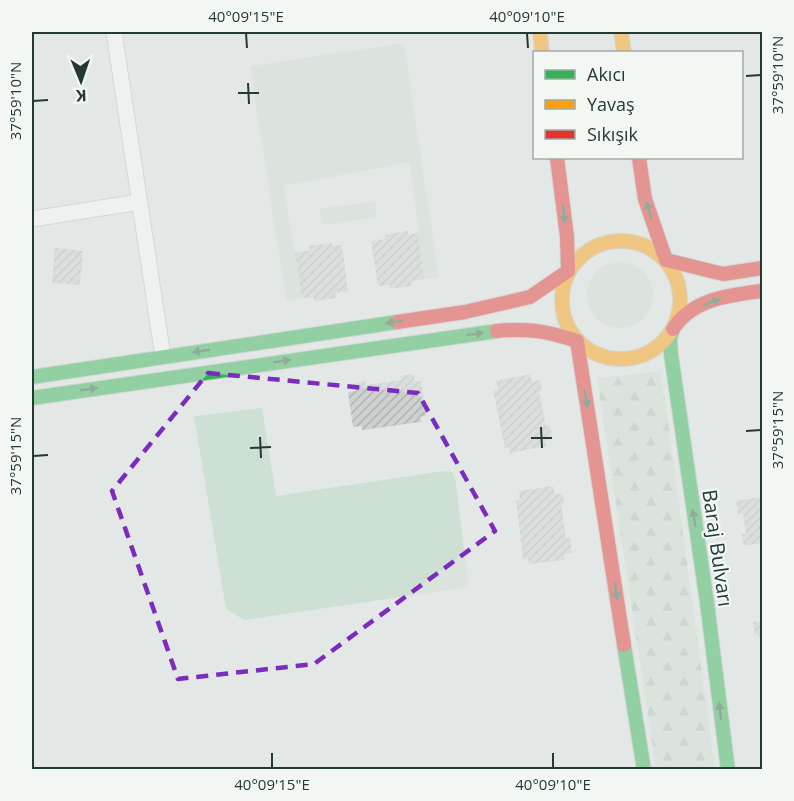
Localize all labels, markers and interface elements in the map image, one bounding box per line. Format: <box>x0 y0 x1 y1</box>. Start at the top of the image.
text: 40°09'15"E <box>208 6 284 26</box>
text: 40°09'10"E <box>489 6 565 26</box>
text: 37°59'10"N <box>767 36 787 114</box>
north arrow <box>51 51 111 111</box>
legend <box>533 51 743 159</box>
text: 37°59'10"N <box>5 62 25 140</box>
text: Akıcı <box>587 62 626 86</box>
text: K <box>75 85 87 107</box>
text: Yavaş <box>587 92 635 116</box>
text: Sıkışık <box>587 122 639 146</box>
one-way arrow <box>643 201 653 219</box>
one-way arrow <box>559 205 569 224</box>
one-way arrow <box>703 296 721 306</box>
one-way arrow <box>384 318 403 327</box>
one-way arrow <box>466 329 485 338</box>
one-way arrow <box>191 346 210 355</box>
one-way arrow <box>273 357 292 366</box>
one-way arrow <box>80 385 99 394</box>
one-way arrow <box>582 389 591 408</box>
text: 37°59'15"N <box>767 391 787 469</box>
text: 37°59'15"N <box>5 417 25 495</box>
street label: Baraj Bulvarı <box>696 488 740 608</box>
one-way arrow <box>690 509 699 528</box>
one-way arrow <box>612 582 621 601</box>
one-way arrow <box>716 702 725 721</box>
text: 40°09'15"E <box>234 774 310 794</box>
text: 40°09'10"E <box>515 774 591 794</box>

